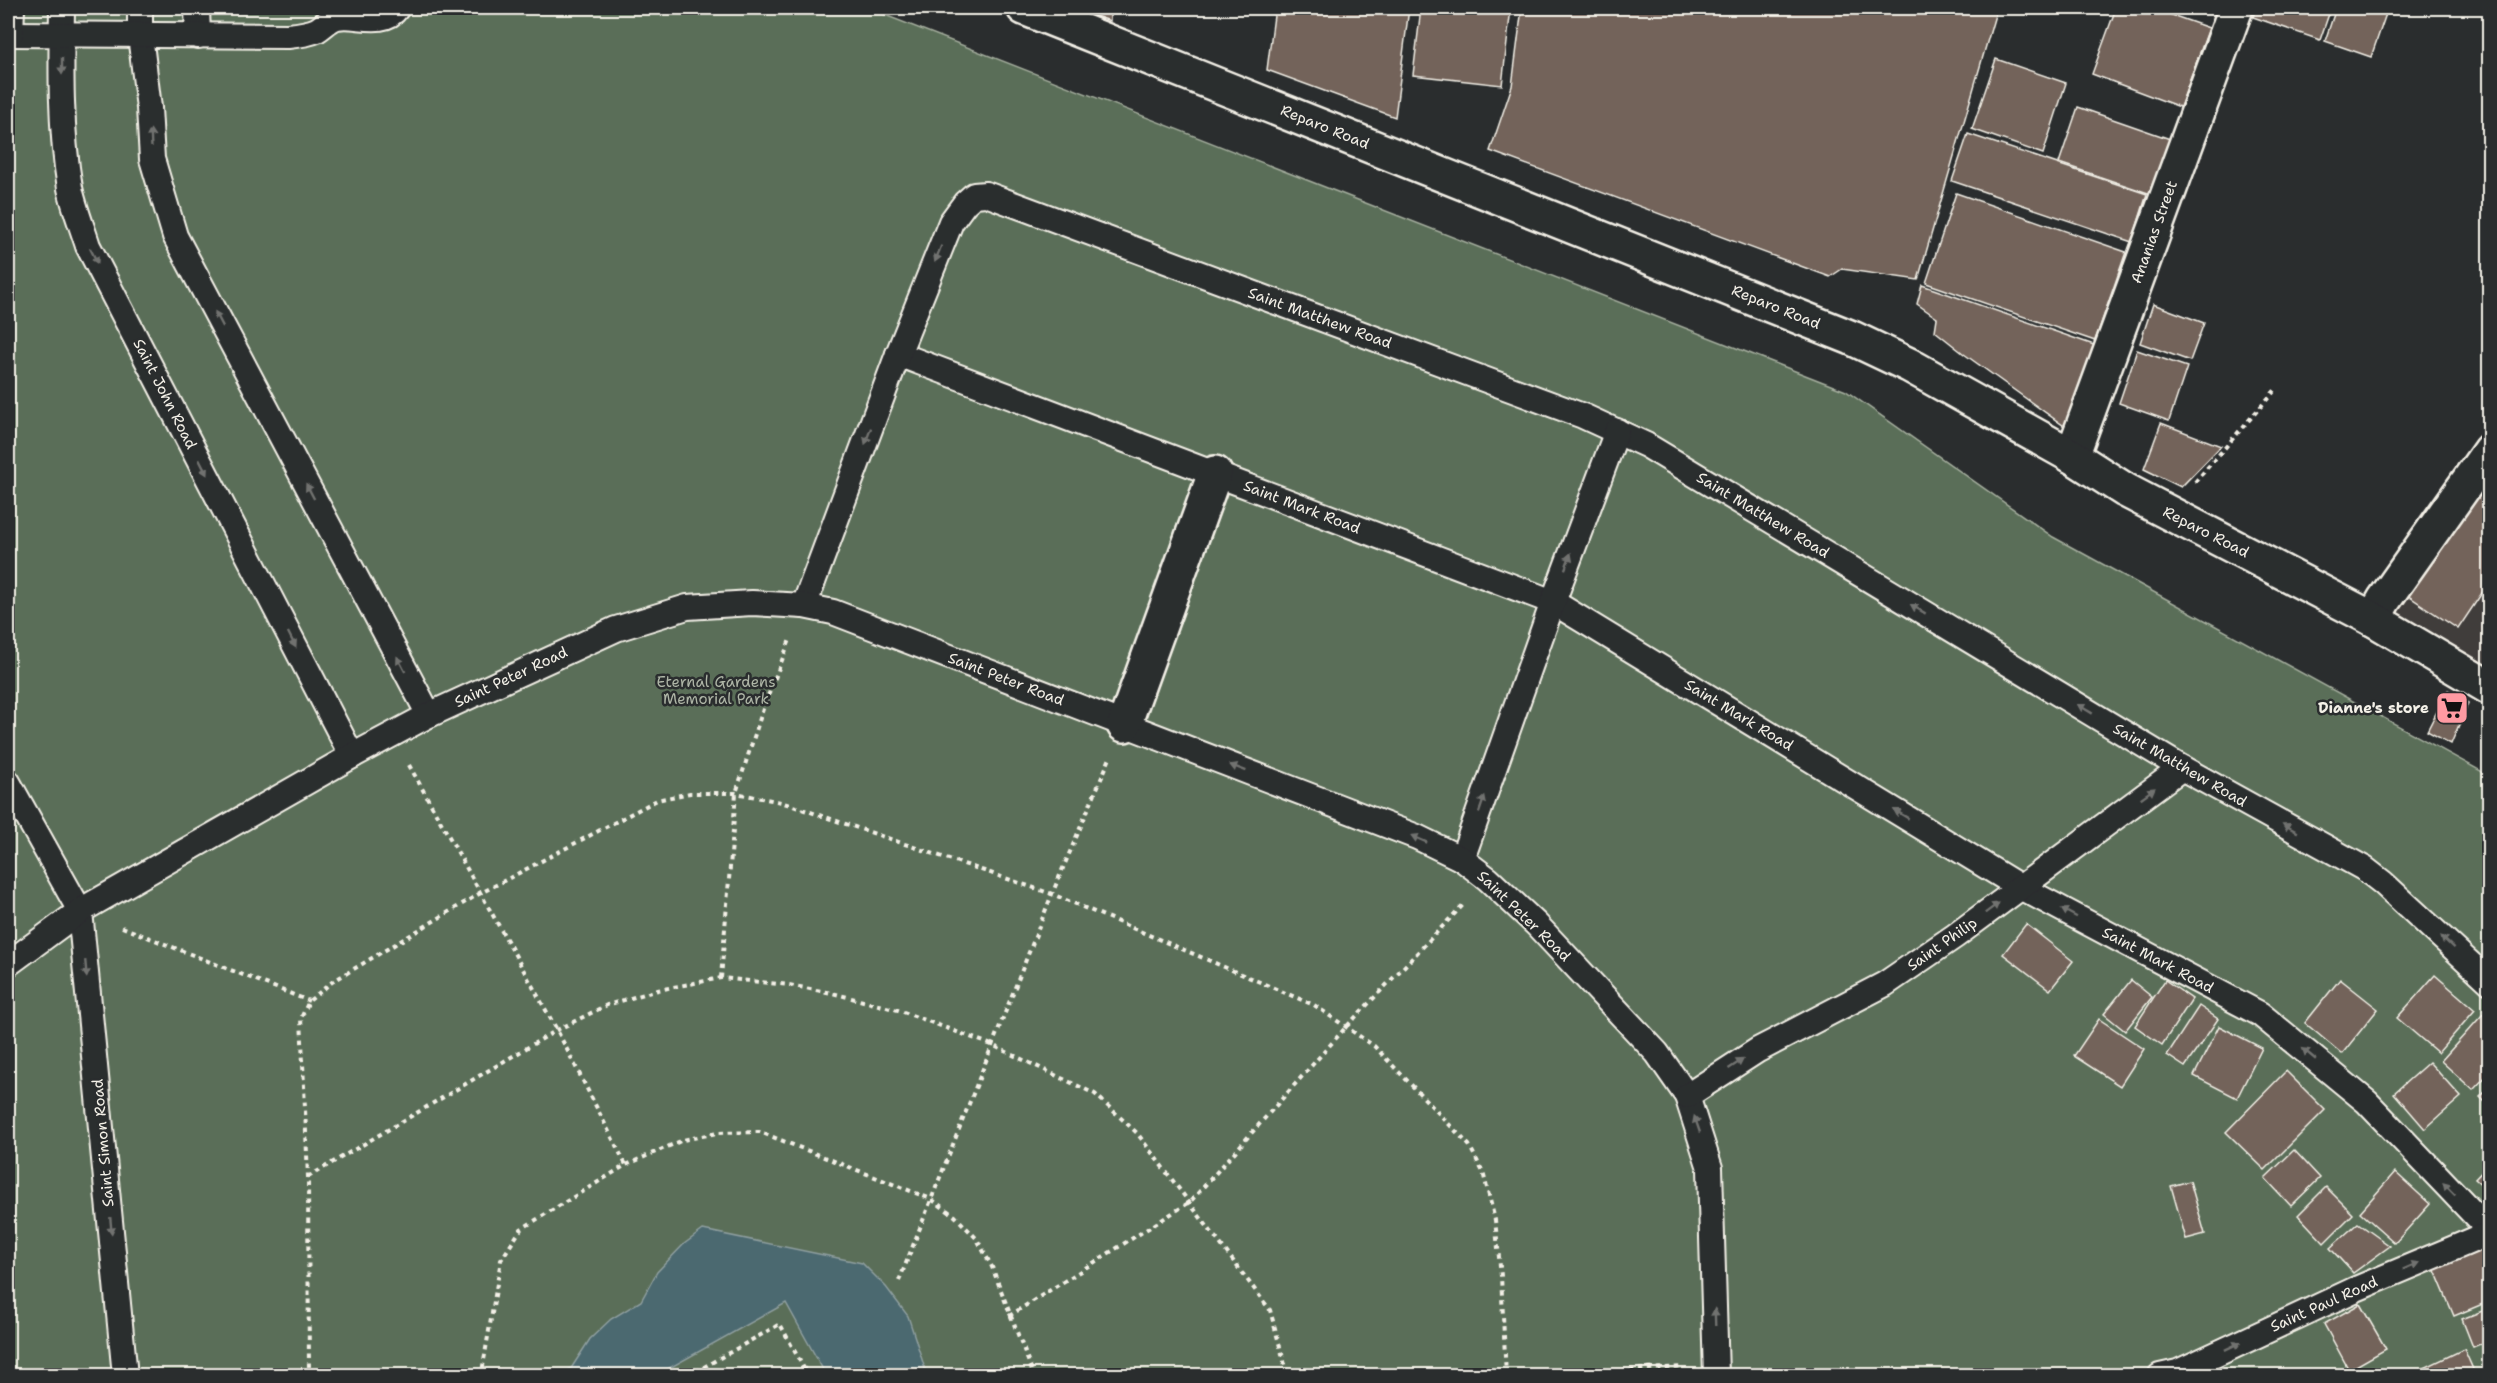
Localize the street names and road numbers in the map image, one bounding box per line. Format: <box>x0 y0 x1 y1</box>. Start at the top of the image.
street label: Reparo Road <box>1278 100 1373 154</box>
street label: Ananias Street <box>2126 178 2182 286</box>
street label: Reparo Road <box>1729 280 1824 334</box>
street label: Saint Matthew Road <box>1245 283 1395 353</box>
street label: Saint John Road <box>129 335 202 453</box>
street label: Saint Matthew Road <box>1693 467 1833 563</box>
street label: Saint Mark Road <box>1241 476 1364 539</box>
street label: Reparo Road <box>2160 502 2253 562</box>
street label: Saint Peter Road <box>451 642 571 712</box>
street label: Saint Peter Road <box>945 648 1067 711</box>
street label: Saint Mark Road <box>1681 675 1798 756</box>
street label: Saint Matthew Road <box>2109 718 2251 812</box>
street label: Saint Peter Road <box>1473 866 1575 966</box>
street label: Saint Philip <box>1903 913 1981 975</box>
street label: Saint Mark Road <box>2099 922 2218 998</box>
street label: Saint Simon Road <box>87 1078 119 1208</box>
street label: Saint Paul Road <box>2267 1271 2381 1337</box>

